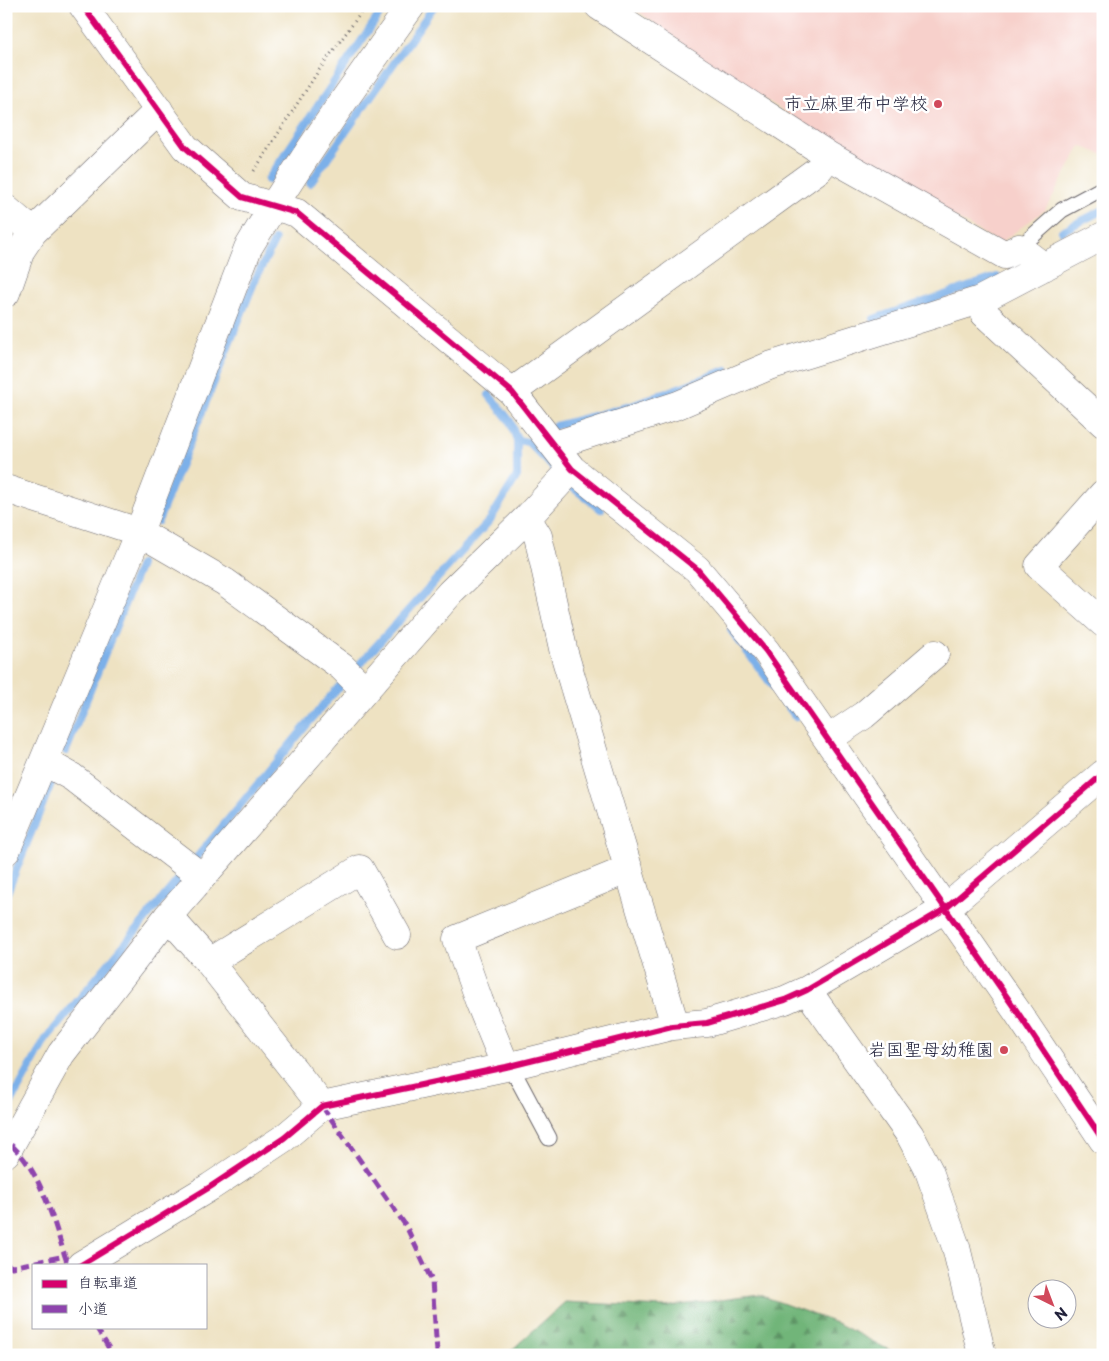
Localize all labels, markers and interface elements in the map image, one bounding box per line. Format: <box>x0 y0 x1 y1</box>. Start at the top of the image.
place label: 市立麻里布中学校 <box>784 89 928 116</box>
marker: 市立麻里布中学校 <box>932 98 944 110</box>
place label: 岩国聖母幼稚園 <box>868 1035 994 1062</box>
marker: 岩国聖母幼稚園 <box>998 1044 1010 1056</box>
legend <box>32 1264 208 1328</box>
text: 自転車道 <box>78 1270 138 1293</box>
north arrow <box>1026 1278 1076 1328</box>
text: 小道 <box>78 1296 108 1319</box>
text: N <box>1050 1303 1072 1326</box>

